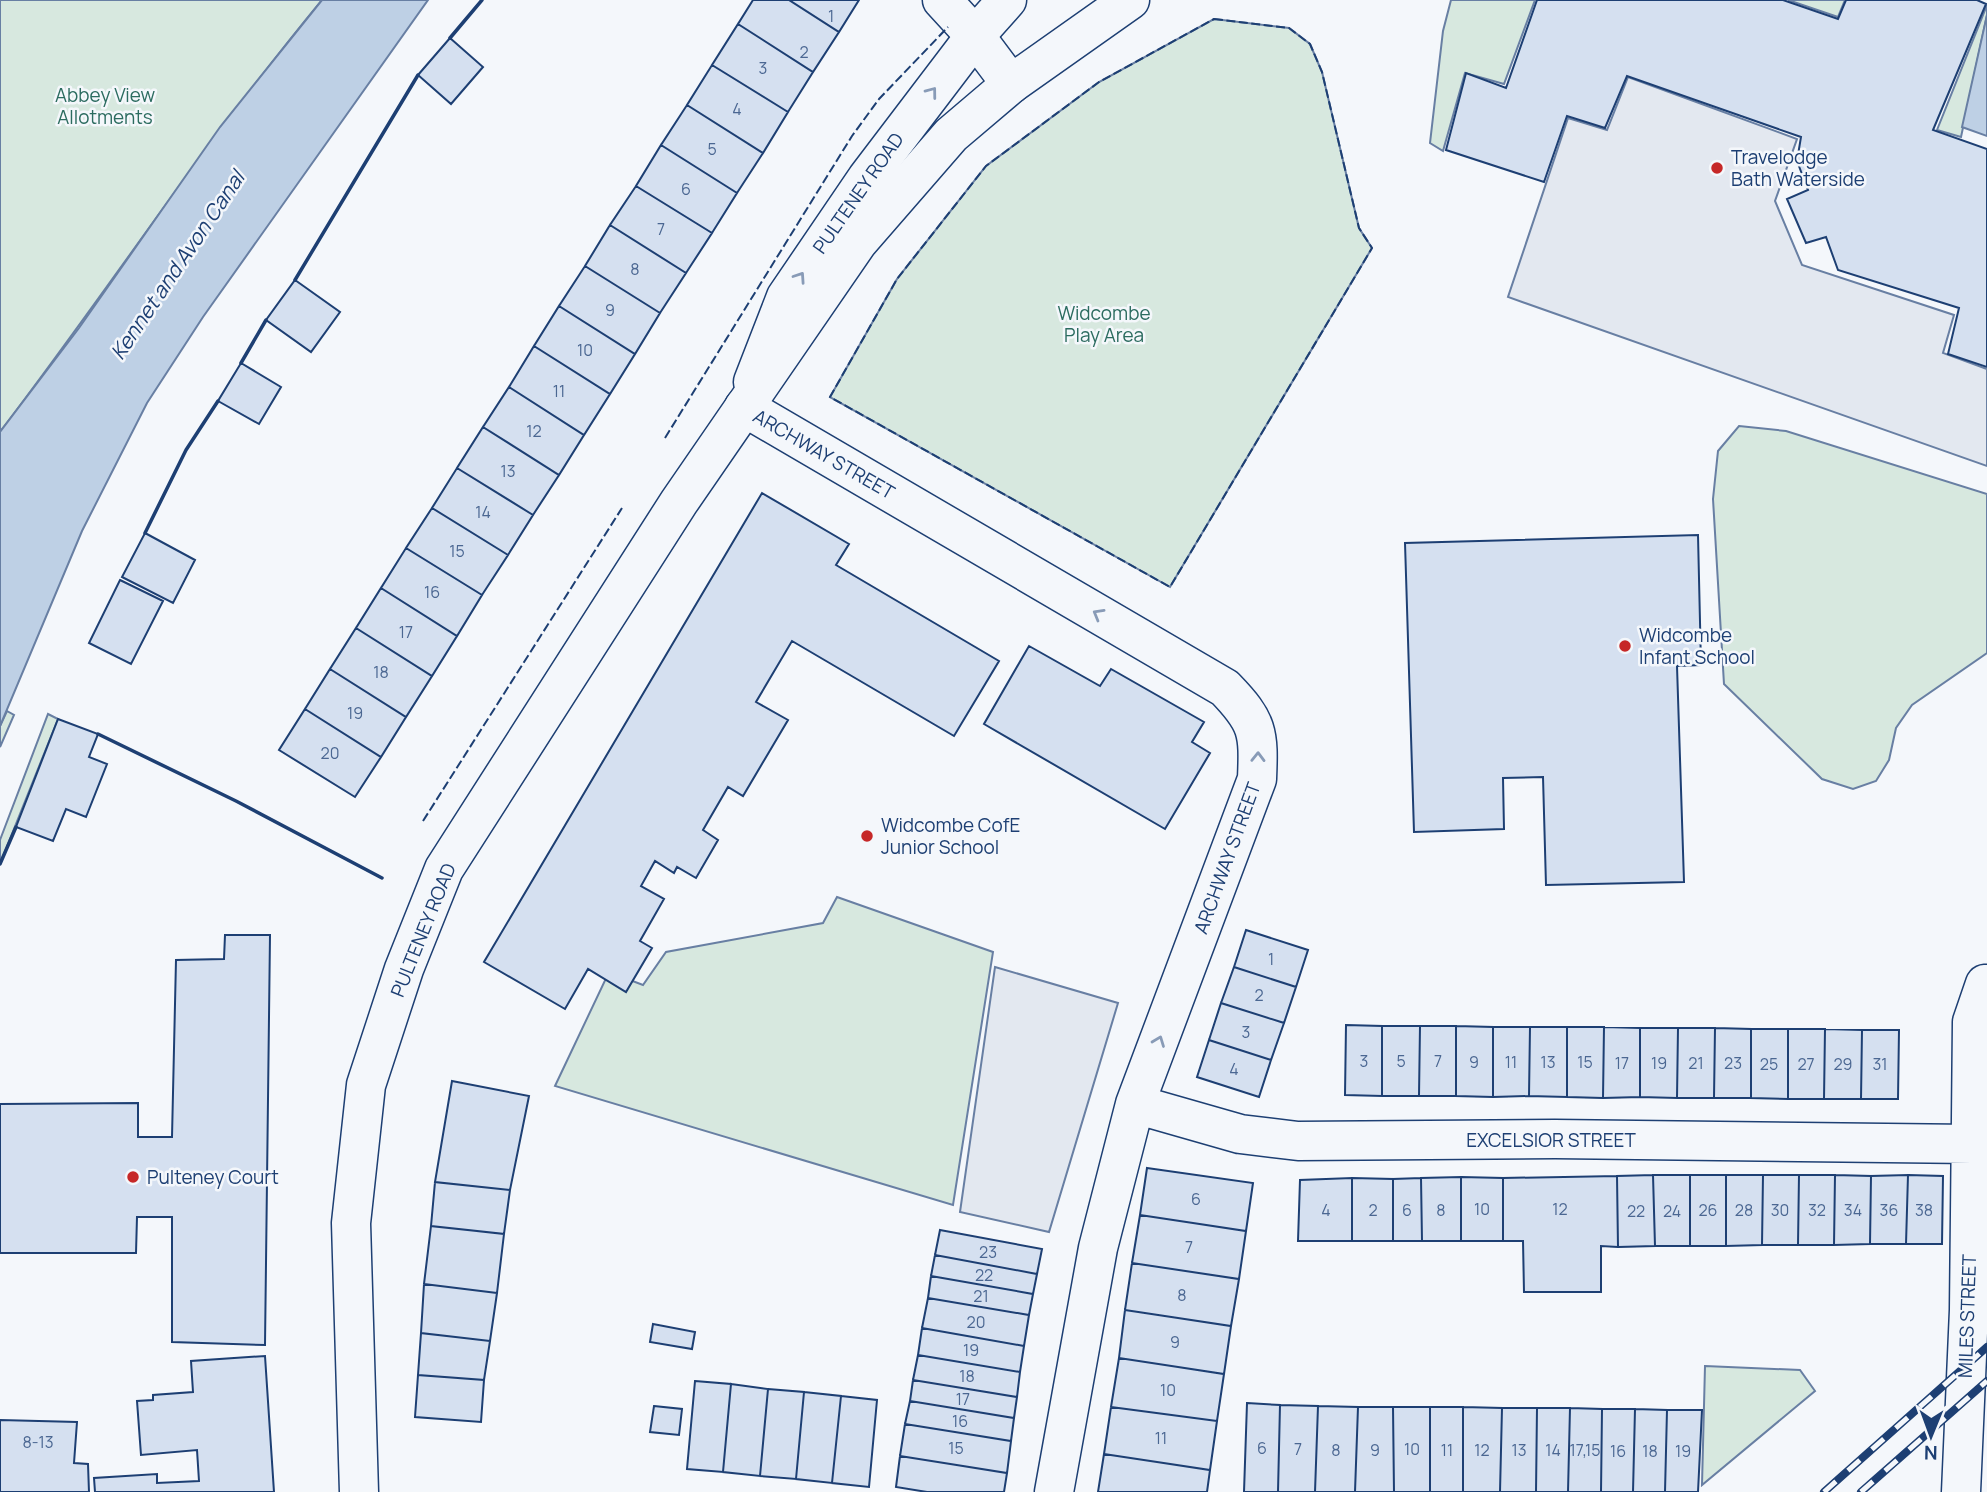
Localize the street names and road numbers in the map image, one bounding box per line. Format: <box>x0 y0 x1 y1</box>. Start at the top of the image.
street label: PULTENEY ROAD <box>807 127 909 259</box>
street label: ARCHWAY STREET <box>748 403 900 505</box>
street label: ARCHWAY STREET <box>1188 778 1267 937</box>
street label: PULTENEY ROAD <box>384 859 462 1001</box>
street label: EXCELSIOR STREET <box>1466 1127 1636 1153</box>
street label: MILES STREET <box>1952 1253 1982 1378</box>

